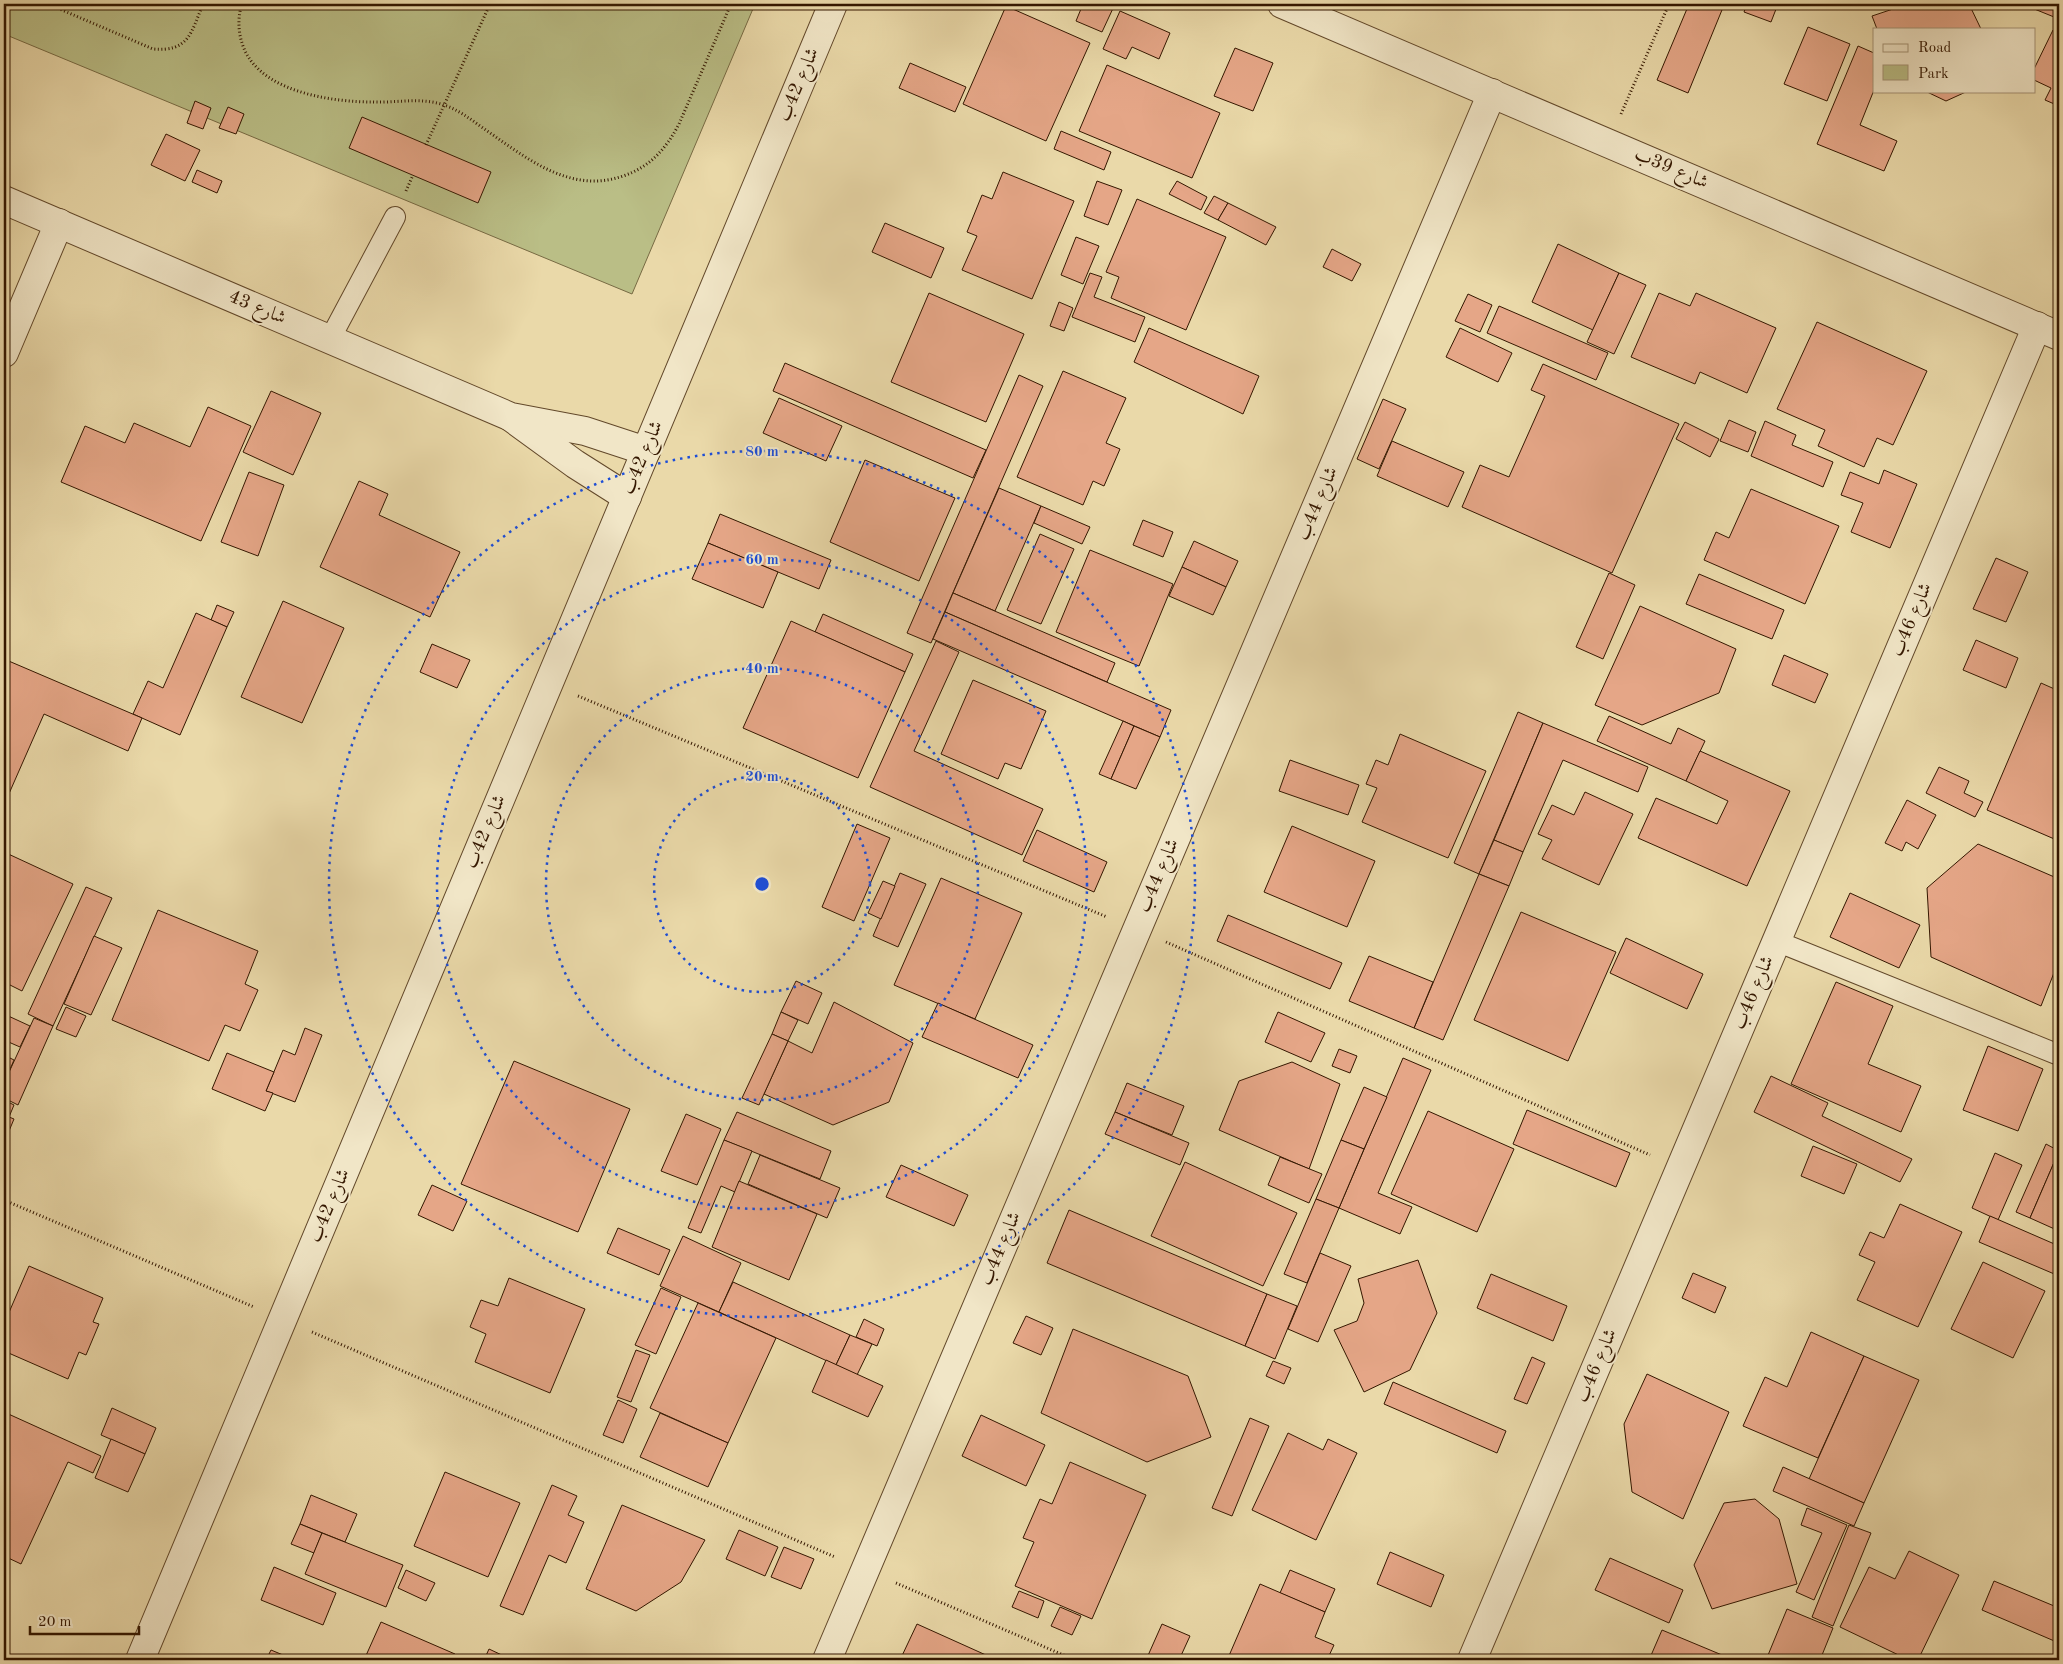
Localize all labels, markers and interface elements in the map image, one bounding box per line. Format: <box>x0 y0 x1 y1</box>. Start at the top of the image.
legend <box>1873 28 2036 92</box>
text: Road <box>1918 41 1952 56</box>
street label: شارع 42ب <box>775 45 827 126</box>
text: Park <box>1918 67 1949 82</box>
street label: شارع 39ب <box>1630 145 1711 197</box>
street label: شارع 43 <box>224 287 288 332</box>
street label: شارع 42ب <box>619 418 671 499</box>
text: 80 m <box>745 445 779 460</box>
street label: شارع 44ب <box>1294 464 1346 545</box>
text: 60 m <box>745 553 779 568</box>
street label: شارع 46ب <box>1888 580 1940 661</box>
text: 40 m <box>745 662 779 677</box>
text: 20 m <box>745 770 779 785</box>
street label: شارع 42ب <box>462 792 514 873</box>
street label: شارع 44ب <box>1135 836 1187 917</box>
centre of rings <box>753 875 771 893</box>
street label: شارع 46ب <box>1730 953 1782 1034</box>
street label: شارع 42ب <box>306 1166 358 1247</box>
street label: شارع 44ب <box>977 1209 1029 1290</box>
street label: شارع 46ب <box>1573 1326 1625 1407</box>
scale bar <box>30 1604 139 1636</box>
text: 20 m <box>38 1615 72 1630</box>

